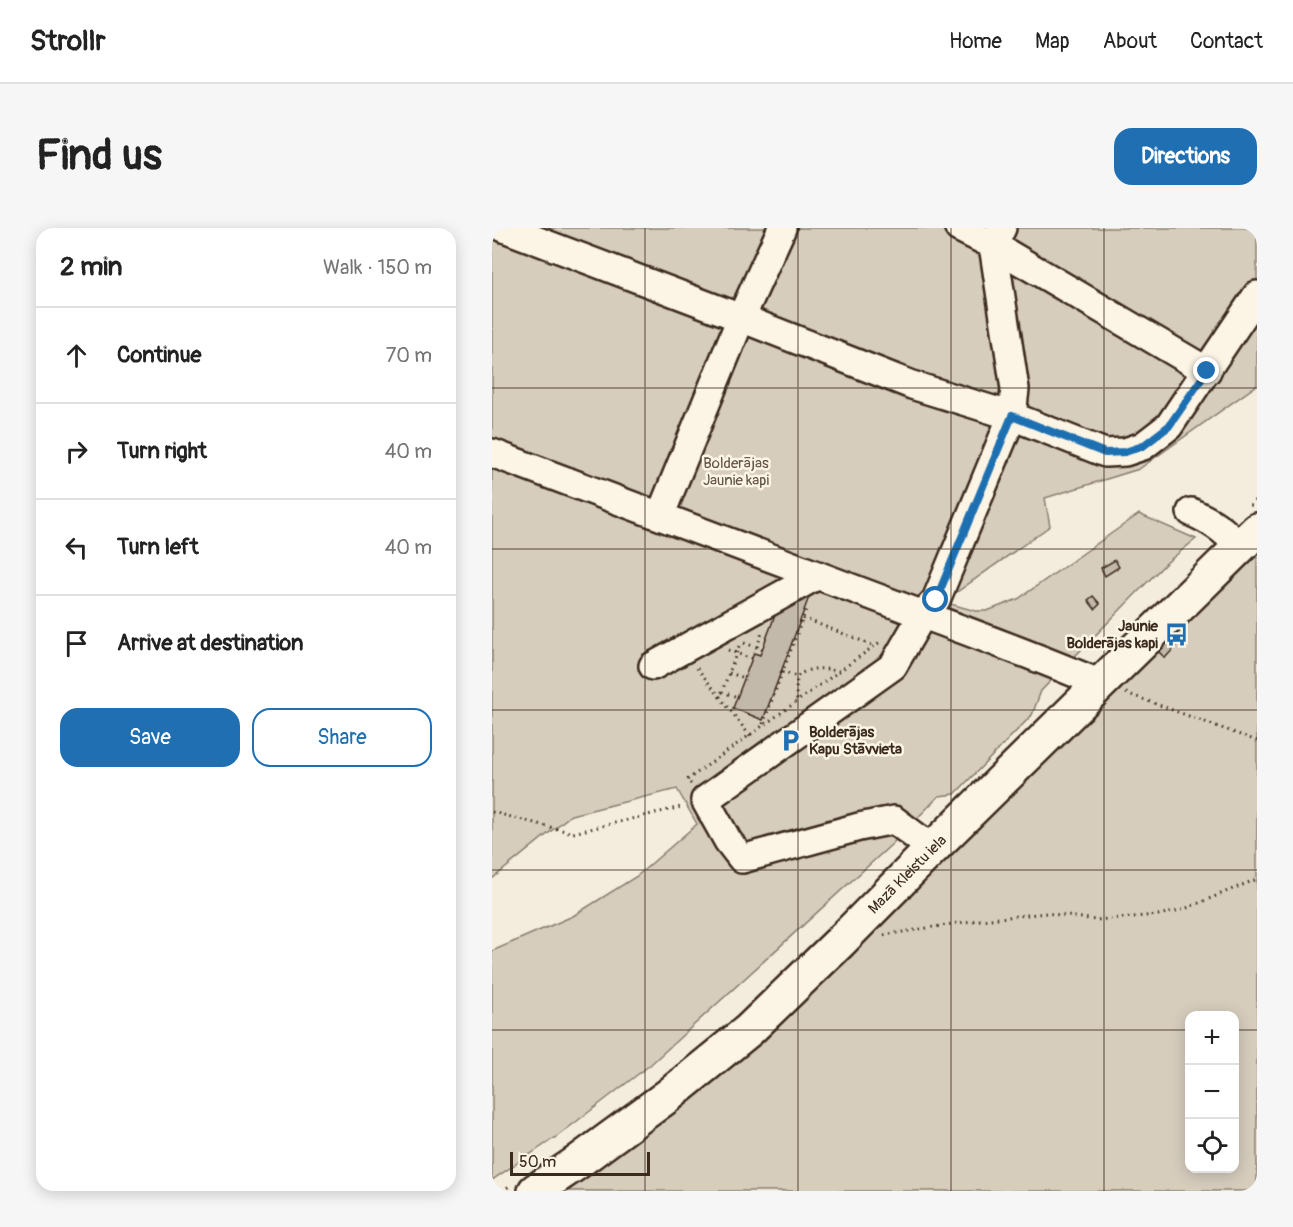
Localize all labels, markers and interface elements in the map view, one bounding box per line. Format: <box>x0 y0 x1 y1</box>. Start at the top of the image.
text: Strollr <box>30 24 105 59</box>
text: Home <box>949 28 1002 55</box>
text: Map <box>1035 28 1070 55</box>
text: About <box>1103 28 1157 55</box>
text: Contact <box>1190 28 1263 55</box>
button: Directions <box>1114 128 1257 185</box>
text: Find us <box>36 130 162 182</box>
text: 2 min <box>60 251 122 283</box>
text: Walk · 150 m <box>323 255 432 280</box>
icon: ahead <box>60 339 93 372</box>
text: Continue <box>117 341 201 369</box>
text: 70 m <box>386 343 432 368</box>
route end <box>1193 357 1219 383</box>
icon: right <box>60 435 93 468</box>
text: Turn right <box>117 437 207 465</box>
text: 40 m <box>385 439 432 464</box>
park label: Bolderājas Jaunie kapi <box>703 454 769 490</box>
icon: left <box>60 531 93 564</box>
text: Turn left <box>117 533 199 561</box>
text: 40 m <box>385 535 432 560</box>
route start <box>922 586 948 612</box>
place label: Jaunie Bolderājas kapi <box>1067 617 1159 653</box>
bus stop icon: Jaunie Bolderājas kapi <box>1163 622 1189 648</box>
icon: arrive <box>60 627 93 660</box>
text: Arrive at destination <box>117 629 303 657</box>
button: Save <box>60 708 240 767</box>
button: Share <box>252 708 432 767</box>
place label: Bolderājas Kapu Stāvvieta <box>809 723 902 759</box>
parking icon: Bolderājas Kapu Stāvvieta <box>778 728 804 754</box>
street label: Mazā Kleistu iela <box>864 831 950 918</box>
map controls <box>1185 1011 1239 1173</box>
button: + <box>1185 1011 1239 1065</box>
button: − <box>1185 1065 1239 1119</box>
button: locate <box>1185 1119 1239 1173</box>
scale bar <box>510 1149 650 1176</box>
text: 50 m <box>519 1152 556 1172</box>

